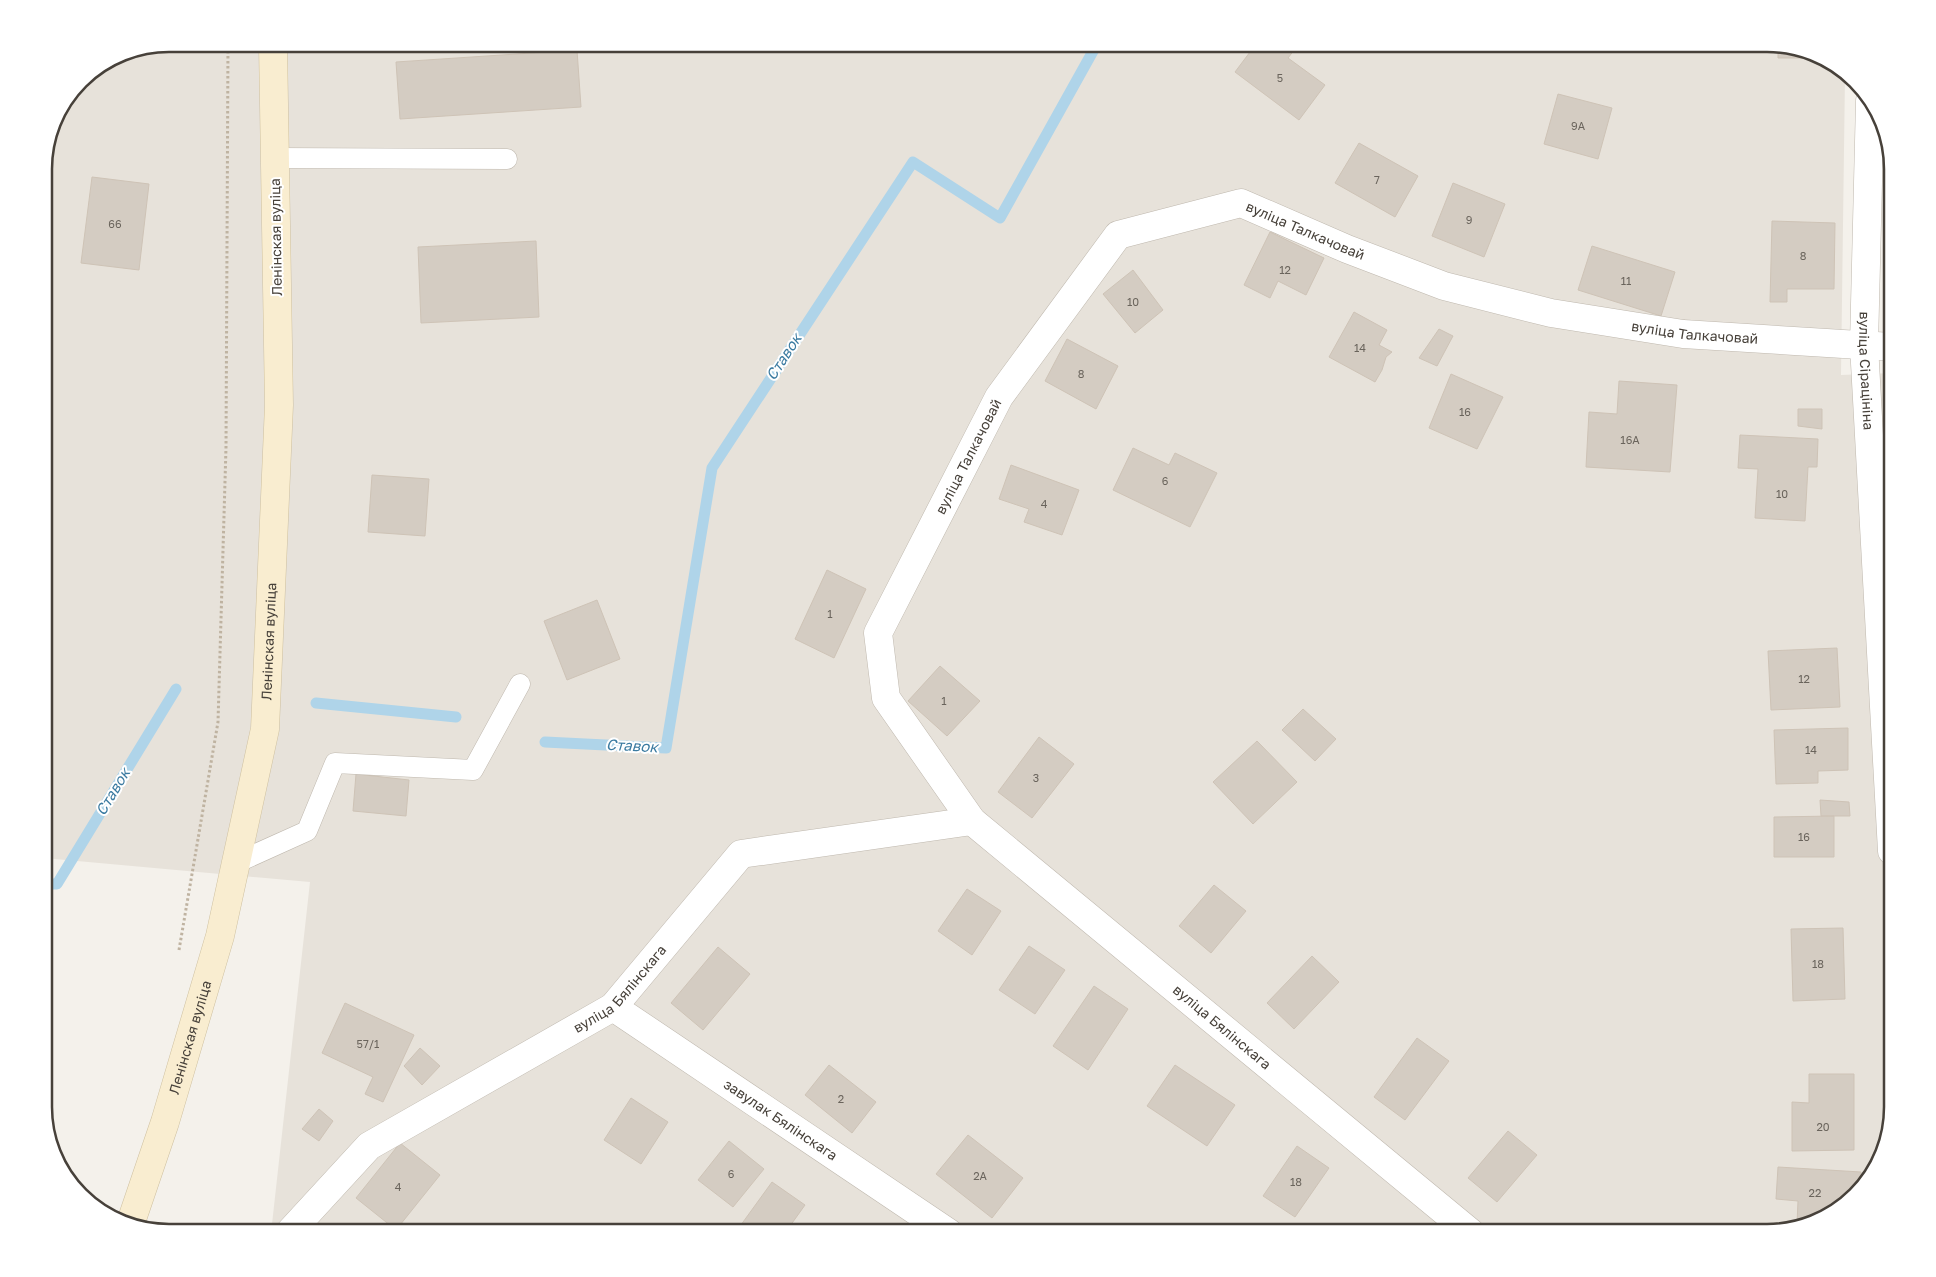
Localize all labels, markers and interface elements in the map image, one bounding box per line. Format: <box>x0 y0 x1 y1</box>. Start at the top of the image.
house number: 5 <box>1277 71 1283 84</box>
house number: 9А <box>1571 119 1586 132</box>
house number: 7 <box>1374 173 1380 186</box>
street label: Ленінская вуліца <box>266 178 285 296</box>
street label: вуліца Талкачовай <box>1244 197 1367 263</box>
house number: 9 <box>1466 213 1472 226</box>
house number: 66 <box>108 217 122 230</box>
house number: 8 <box>1800 249 1807 262</box>
house number: 12 <box>1279 263 1291 276</box>
house number: 11 <box>1621 274 1631 287</box>
house number: 10 <box>1127 295 1139 308</box>
street label: вуліца Сірацініна <box>1856 311 1878 430</box>
street label: вуліца Талкачовай <box>1630 317 1759 347</box>
water label: Ставок <box>761 328 806 383</box>
house number: 14 <box>1354 341 1366 354</box>
house number: 8 <box>1078 367 1085 380</box>
street label: вуліца Талкачовай <box>931 396 1005 517</box>
house number: 16 <box>1459 405 1471 418</box>
house number: 16А <box>1620 433 1640 446</box>
house number: 6 <box>1162 474 1169 487</box>
house number: 10 <box>1776 487 1788 500</box>
house number: 4 <box>1041 497 1048 510</box>
street label: Ленінская вуліца <box>257 582 279 701</box>
house number: 1 <box>827 607 833 620</box>
house number: 12 <box>1798 672 1810 685</box>
house number: 1 <box>941 694 947 707</box>
water label: Ставок <box>606 735 661 755</box>
house number: 14 <box>1805 743 1817 756</box>
water label: Ставок <box>91 763 134 818</box>
house number: 3 <box>1033 771 1039 784</box>
house number: 16 <box>1798 830 1810 843</box>
street label: вуліца Бялінскага <box>570 941 669 1036</box>
house number: 18 <box>1812 957 1824 970</box>
street label: Ленінская вуліца <box>165 978 214 1096</box>
street label: вуліца Бялінскага <box>1170 981 1275 1073</box>
house number: 57/1 <box>357 1037 379 1050</box>
street label: завулак Бялінскага <box>721 1075 841 1164</box>
house number: 2 <box>838 1092 844 1105</box>
house number: 20 <box>1816 1120 1830 1133</box>
house number: 6 <box>728 1167 735 1180</box>
house number: 2А <box>973 1169 988 1182</box>
house number: 18 <box>1290 1175 1302 1188</box>
house number: 4 <box>395 1180 402 1193</box>
house number: 22 <box>1809 1186 1821 1199</box>

